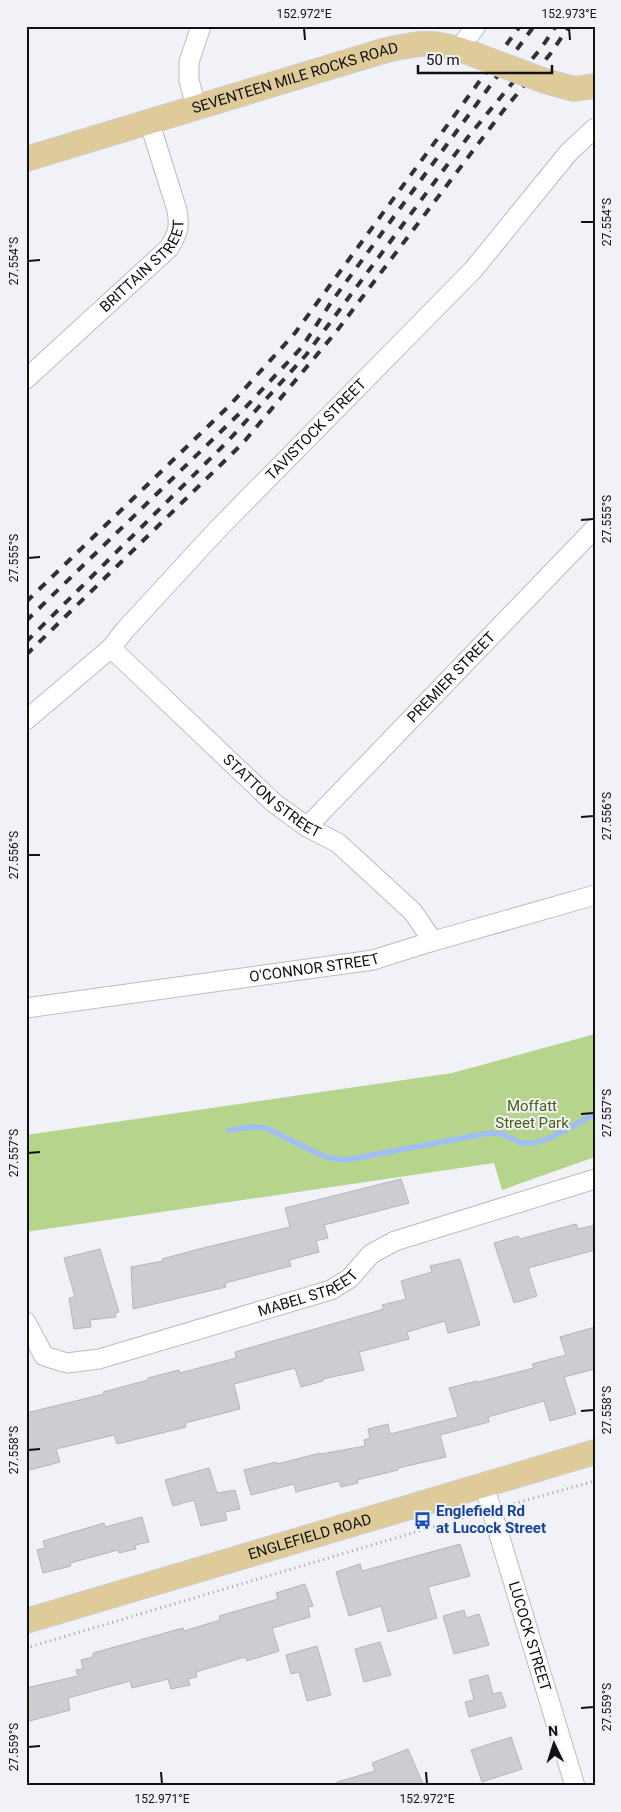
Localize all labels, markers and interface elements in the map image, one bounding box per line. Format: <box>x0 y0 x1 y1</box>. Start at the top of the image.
text: 152.972°E <box>277 7 332 21</box>
text: 152.973°E <box>542 7 597 21</box>
street label: SEVENTEEN MILE ROCKS ROAD <box>190 39 400 117</box>
scale bar <box>418 42 552 74</box>
text: 50 m <box>426 51 460 69</box>
text: 27.554°S <box>600 198 614 246</box>
street label: BRITTAIN STREET <box>96 219 187 316</box>
text: 27.554°S <box>7 237 21 285</box>
street label: TAVISTOCK STREET <box>262 375 370 484</box>
text: 27.555°S <box>600 495 614 543</box>
text: 27.555°S <box>7 534 21 582</box>
street label: PREMIER STREET <box>403 628 499 726</box>
street label: STATTON STREET <box>219 750 324 842</box>
text: 27.556°S <box>600 792 614 840</box>
text: 27.556°S <box>7 831 21 879</box>
street label: O'CONNOR STREET <box>248 950 382 986</box>
text: 27.557°S <box>600 1089 614 1137</box>
park label: Moffatt Street Park <box>495 1097 569 1132</box>
text: 27.557°S <box>7 1129 21 1177</box>
street label: MABEL STREET <box>256 1266 362 1320</box>
text: 27.558°S <box>600 1386 614 1434</box>
text: 27.558°S <box>7 1426 21 1474</box>
place label: Englefield Rd at Lucock Street <box>436 1502 546 1537</box>
street label: ENGLEFIELD ROAD <box>246 1510 374 1564</box>
bus stop icon: Englefield Rd at Lucock Street <box>412 1510 432 1530</box>
street label: LUCOCK STREET <box>505 1579 555 1693</box>
text: 27.559°S <box>600 1683 614 1731</box>
north arrow <box>528 1720 578 1770</box>
text: 27.559°S <box>7 1723 21 1771</box>
text: N <box>548 1723 559 1739</box>
text: 152.971°E <box>135 1792 190 1806</box>
text: 152.972°E <box>400 1792 455 1806</box>

